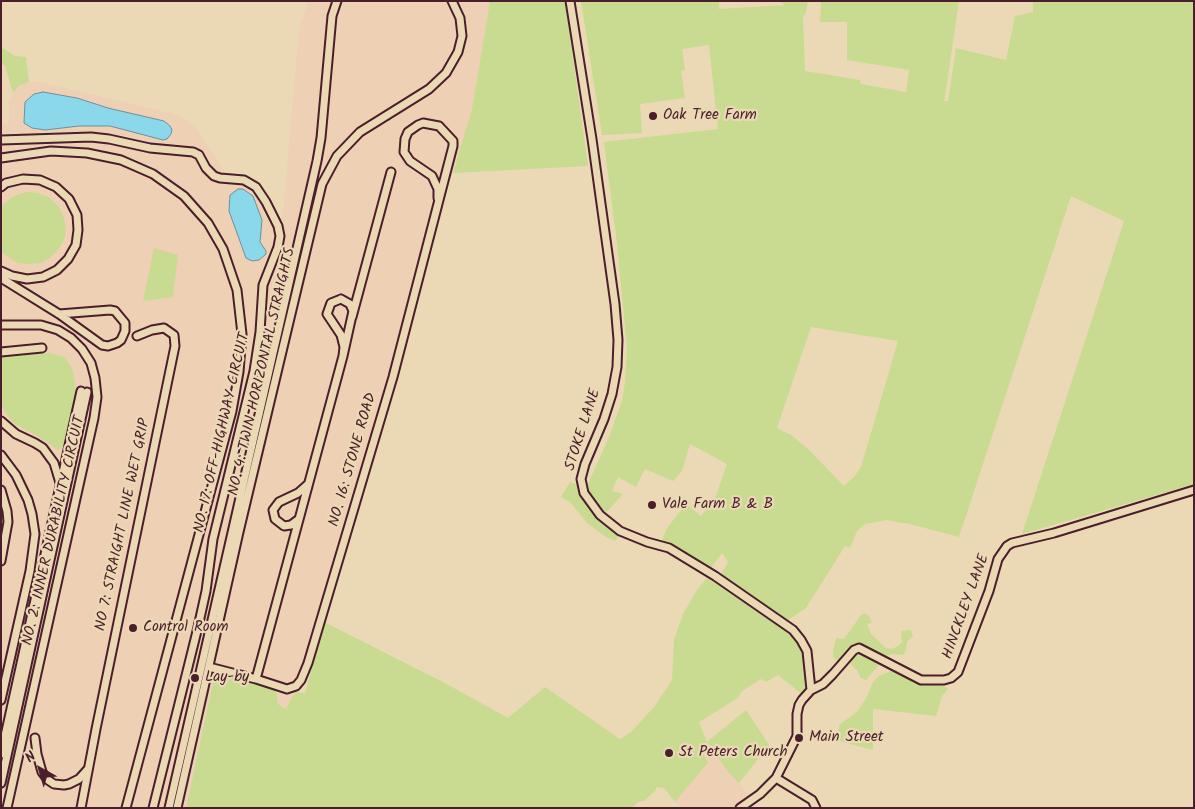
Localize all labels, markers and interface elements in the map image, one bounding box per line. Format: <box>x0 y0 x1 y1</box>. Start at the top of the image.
place label: Oak Tree Farm <box>663 107 757 125</box>
marker: Oak Tree Farm <box>647 110 659 122</box>
street label: NO. 4: TWIN HORIZONTAL STRAIGHTS <box>226 246 300 498</box>
street label: NO. 17: OFF-HIGHWAY CIRCUIT <box>191 331 255 535</box>
street label: STOKE LANE <box>562 387 606 473</box>
street label: NO. 16: STONE ROAD <box>326 391 382 529</box>
street label: NO. 2: INNER DURABILITY CIRCUIT <box>20 414 90 648</box>
street label: NO 7: STRAIGHT LINE WET GRIP <box>93 417 155 633</box>
place label: Vale Farm B & B <box>662 496 773 514</box>
marker: Vale Farm B & B <box>646 499 658 511</box>
street label: HINCKLEY LANE <box>940 552 994 662</box>
place label: Control Room <box>143 619 228 637</box>
marker: Control Room <box>127 622 139 634</box>
place label: Lay-by <box>205 669 249 687</box>
marker: Lay-by <box>189 672 201 684</box>
place label: Main Street <box>809 729 883 747</box>
marker: Main Street <box>793 732 805 744</box>
north arrow <box>15 744 65 794</box>
place label: St Peters Church <box>679 744 788 762</box>
text: N <box>20 746 41 769</box>
marker: St Peters Church <box>663 747 675 759</box>

